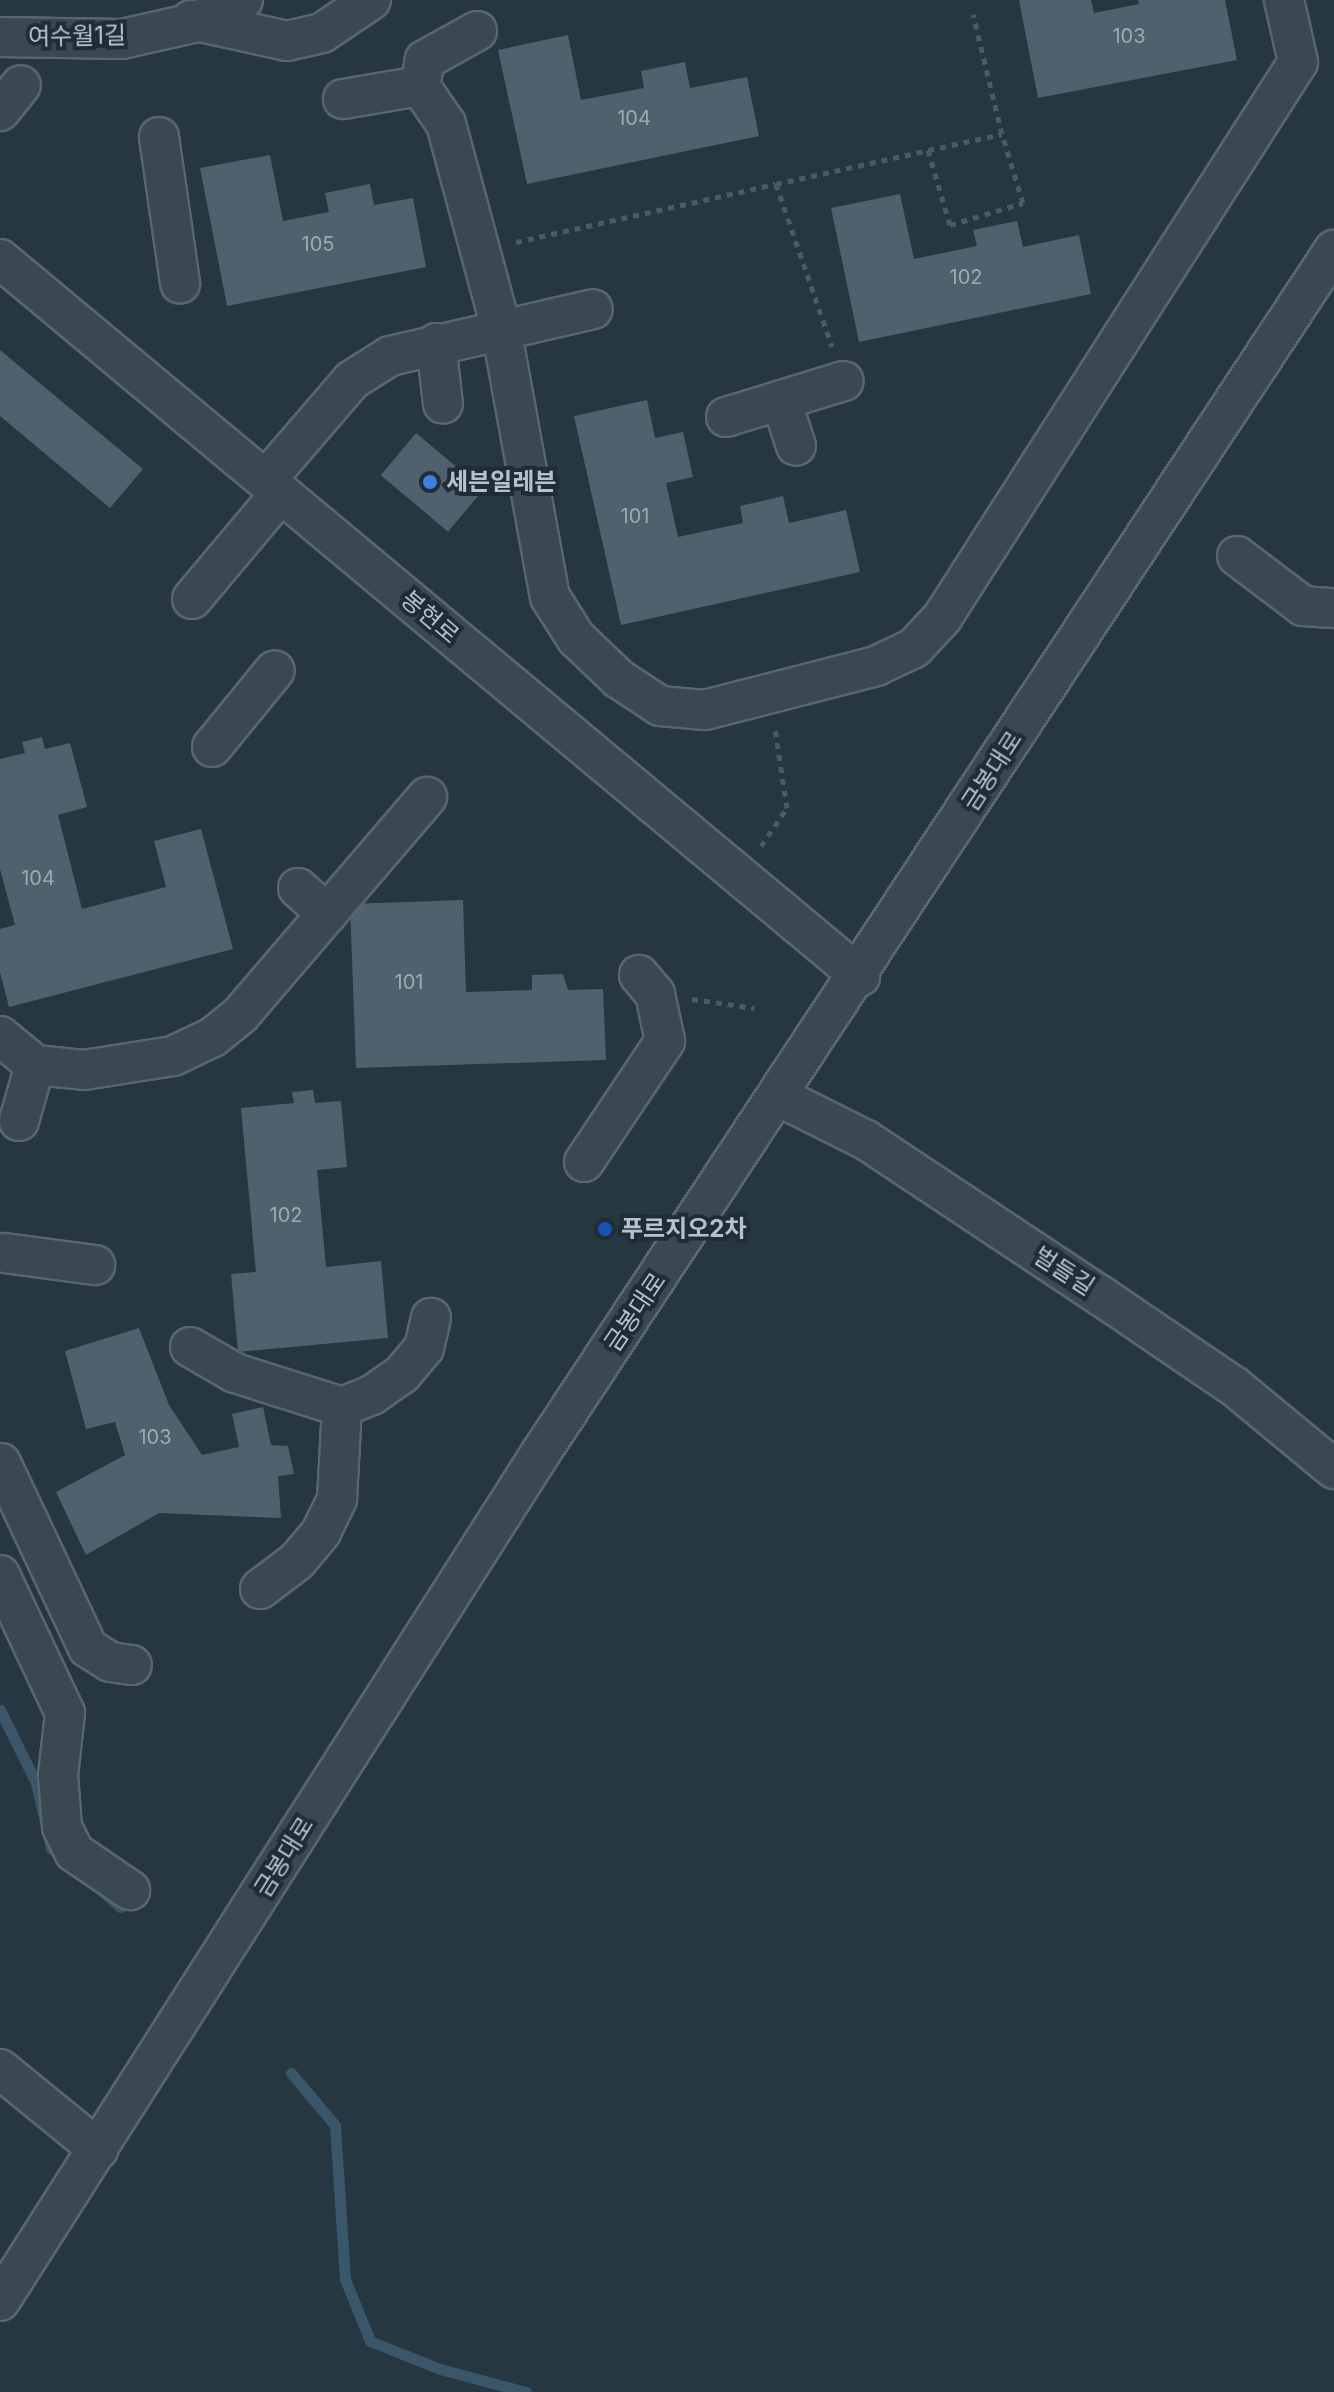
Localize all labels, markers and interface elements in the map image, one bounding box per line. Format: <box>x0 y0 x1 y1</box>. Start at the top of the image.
street label: 여수월1길 <box>28 21 126 51</box>
house number: 103 <box>1112 24 1146 48</box>
house number: 104 <box>617 106 651 130</box>
house number: 105 <box>302 232 334 256</box>
house number: 102 <box>950 265 982 289</box>
place label: 세븐일레븐 <box>446 468 556 496</box>
marker: 세븐일레븐 <box>421 473 439 491</box>
house number: 101 <box>621 504 649 528</box>
street label: 봉현로 <box>395 585 465 649</box>
street label: 금봉대로 <box>956 726 1028 816</box>
house number: 104 <box>21 866 55 890</box>
house number: 101 <box>395 970 423 994</box>
house number: 102 <box>270 1203 302 1227</box>
place label: 푸르지오2차 <box>621 1215 747 1243</box>
marker: 푸르지오2차 <box>596 1220 614 1238</box>
street label: 벌들길 <box>1028 1241 1100 1301</box>
street label: 금봉대로 <box>598 1267 672 1357</box>
house number: 103 <box>138 1425 172 1449</box>
street label: 금봉대로 <box>248 1812 320 1902</box>

